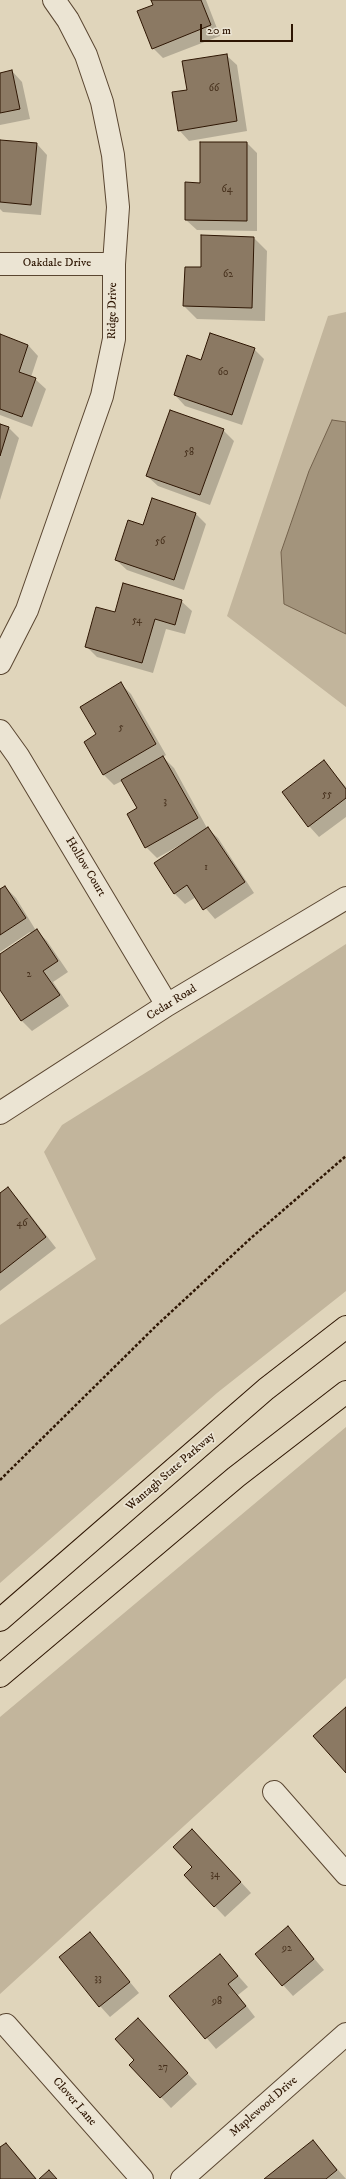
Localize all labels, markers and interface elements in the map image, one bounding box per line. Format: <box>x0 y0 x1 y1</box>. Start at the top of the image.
scale bar <box>202 16 295 42</box>
text: 20 m <box>207 23 231 38</box>
house number: 66 <box>209 83 219 95</box>
house number: 64 <box>222 184 232 196</box>
street label: Oakdale Drive <box>23 257 91 271</box>
house number: 62 <box>223 269 233 281</box>
street label: Ridge Drive <box>105 282 121 340</box>
house number: 60 <box>218 367 228 379</box>
house number: 58 <box>184 447 194 459</box>
house number: 56 <box>155 536 165 548</box>
house number: 54 <box>132 615 142 627</box>
house number: 5 <box>119 722 123 734</box>
house number: 55 <box>322 789 332 801</box>
house number: 3 <box>163 796 167 808</box>
street label: Hollow Court <box>62 835 108 899</box>
house number: 1 <box>204 862 208 874</box>
house number: 2 <box>27 969 31 981</box>
street label: Cedar Road <box>144 982 200 1024</box>
house number: 46 <box>17 1218 27 1230</box>
street label: Wantagh State Parkway <box>124 1430 218 1514</box>
house number: 34 <box>210 1869 220 1881</box>
house number: 92 <box>282 1943 292 1955</box>
house number: 33 <box>94 1973 102 1985</box>
house number: 98 <box>212 1996 222 2008</box>
house number: 27 <box>158 2062 168 2074</box>
street label: Maplewood Drive <box>227 2074 301 2140</box>
street label: Clover Lane <box>49 2075 99 2129</box>

